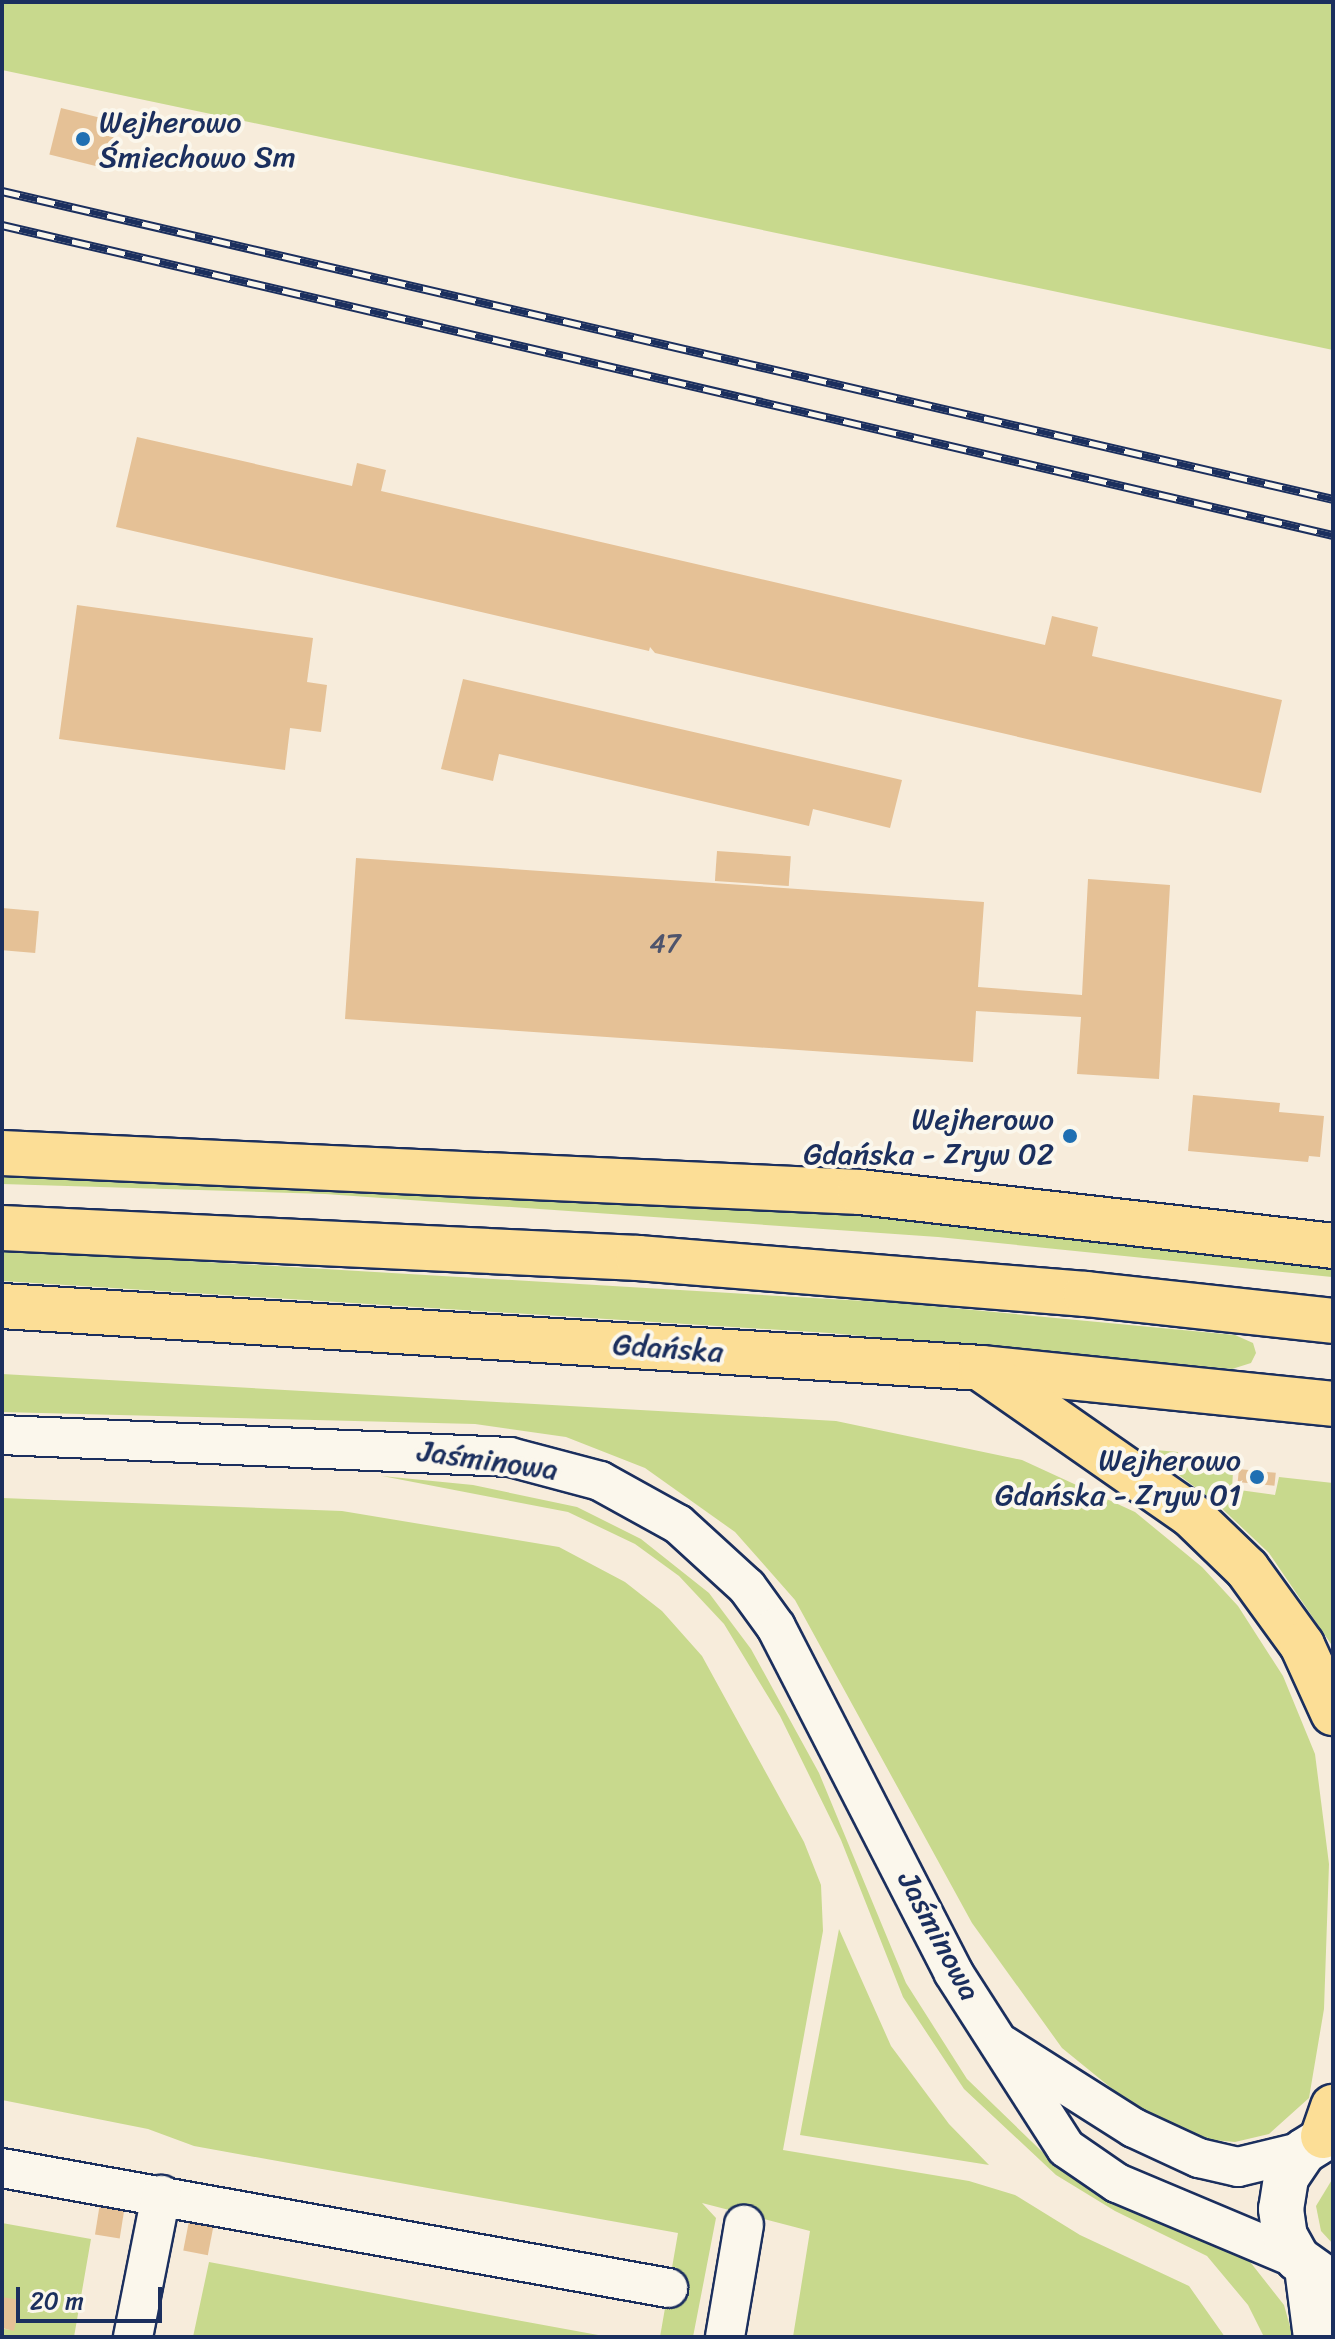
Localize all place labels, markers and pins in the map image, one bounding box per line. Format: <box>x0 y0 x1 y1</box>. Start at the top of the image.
place label: Wejherowo Śmiechowo Sm <box>99 104 296 174</box>
marker: Wejherowo Śmiechowo Sm <box>74 130 92 148</box>
place label: Wejherowo Gdańska - Zryw 02 <box>803 1101 1054 1172</box>
marker: Wejherowo Gdańska - Zryw 02 <box>1061 1127 1079 1145</box>
place label: Wejherowo Gdańska - Zryw 01 <box>995 1442 1241 1512</box>
marker: Wejherowo Gdańska - Zryw 01 <box>1248 1468 1266 1486</box>

